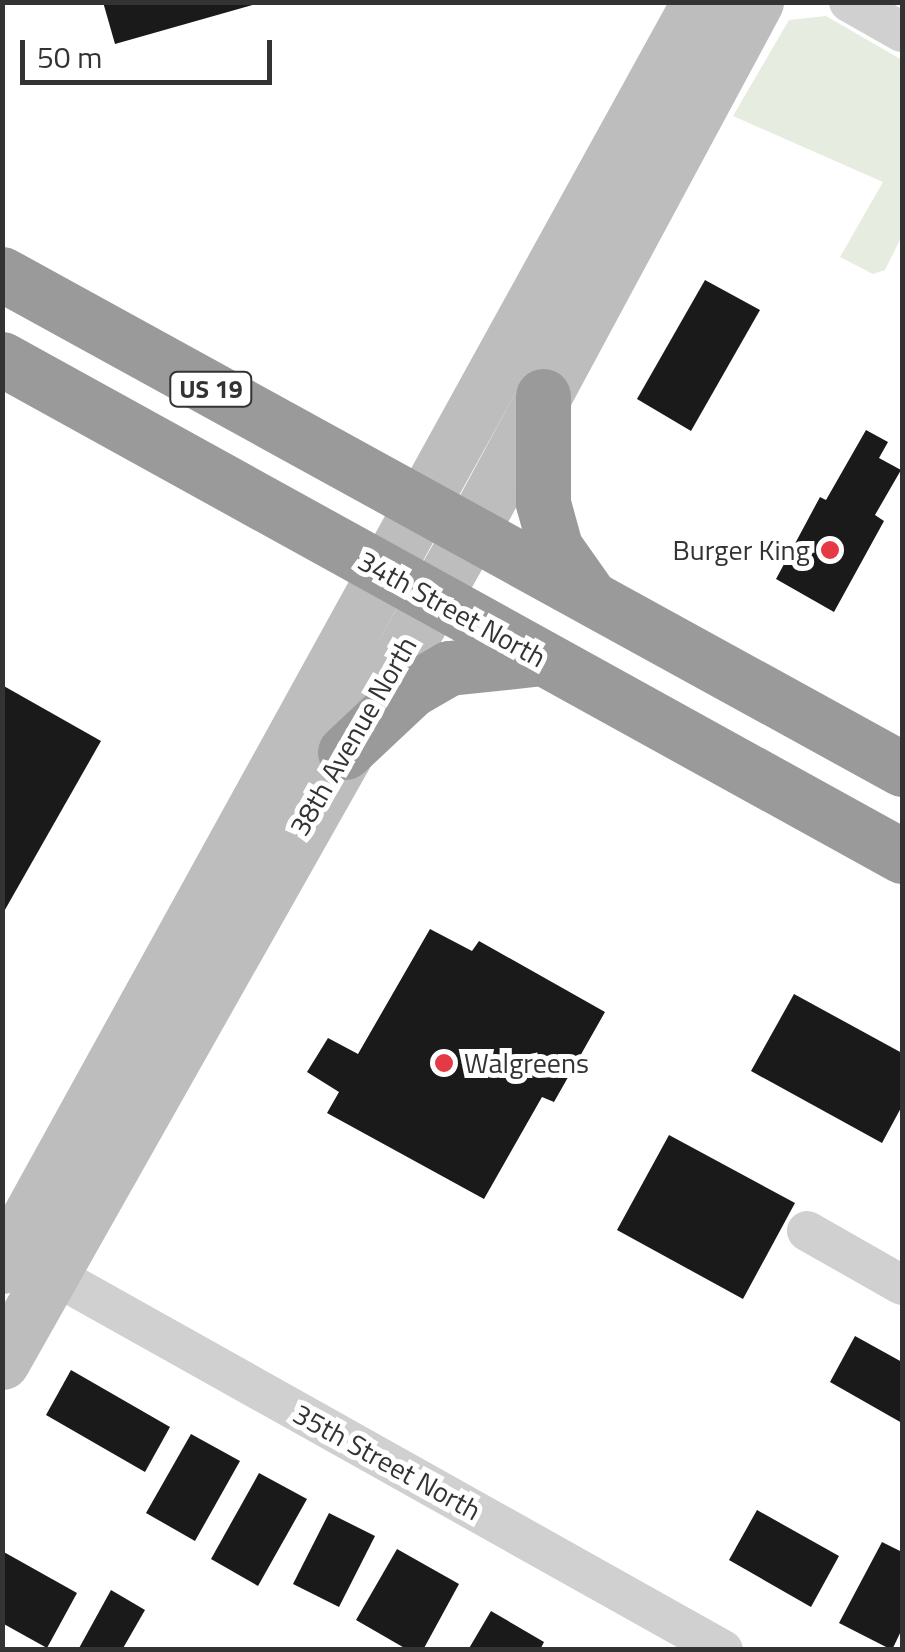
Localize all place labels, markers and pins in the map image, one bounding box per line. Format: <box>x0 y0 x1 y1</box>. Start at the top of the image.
place label: Burger King <box>673 533 810 567</box>
marker: Burger King <box>819 539 841 561</box>
place label: Walgreens <box>464 1046 589 1080</box>
marker: Walgreens <box>433 1052 455 1074</box>

